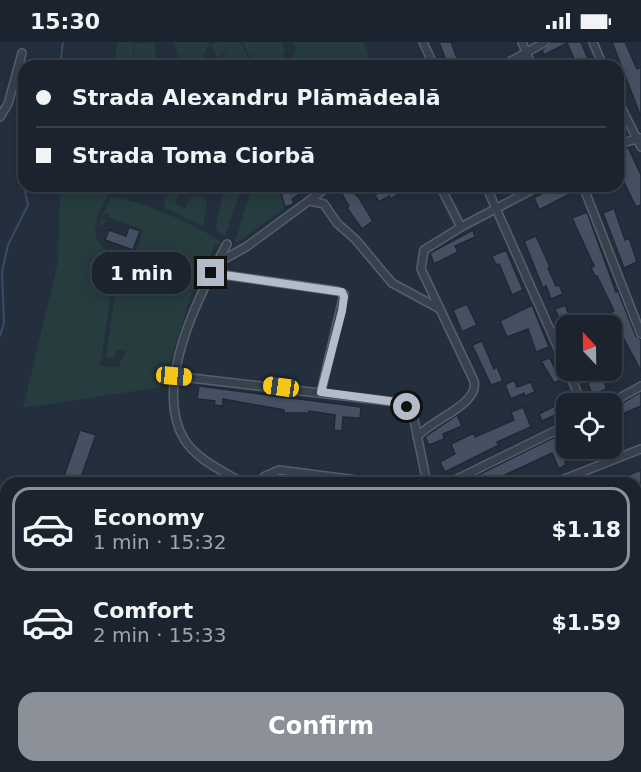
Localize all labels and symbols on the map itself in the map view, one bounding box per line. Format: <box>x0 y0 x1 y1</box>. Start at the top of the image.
callout: 1 min <box>91 252 190 294</box>
route end <box>197 259 224 286</box>
north arrow <box>556 315 622 381</box>
car <box>155 365 193 387</box>
car <box>262 376 300 398</box>
route start <box>393 393 420 420</box>

